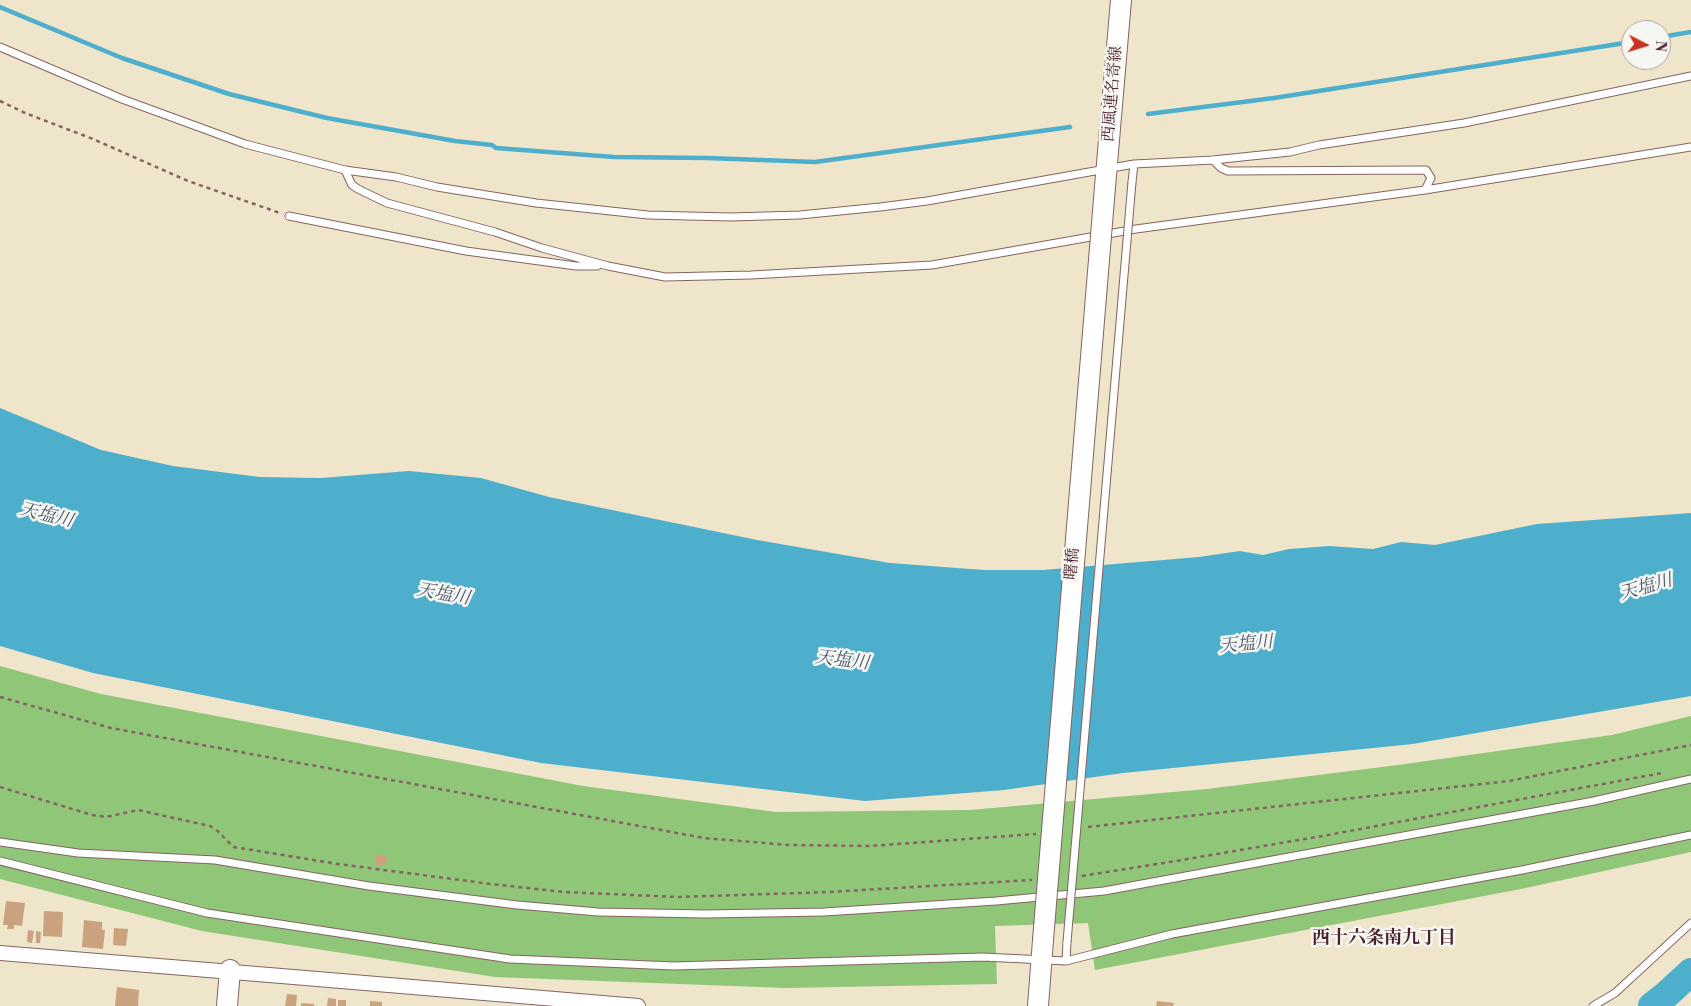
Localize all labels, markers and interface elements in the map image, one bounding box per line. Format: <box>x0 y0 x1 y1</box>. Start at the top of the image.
north arrow <box>1621 20 1671 70</box>
text: N <box>1650 40 1669 53</box>
street label: 西風連名寄線 <box>1099 45 1127 143</box>
water label: 天塩川 <box>17 499 75 533</box>
street label: 曙橋 <box>1062 547 1084 581</box>
water label: 天塩川 <box>1617 570 1675 606</box>
water label: 天塩川 <box>415 580 471 610</box>
water label: 天塩川 <box>1218 632 1274 658</box>
water label: 天塩川 <box>814 647 870 675</box>
district label: 西十六条南九丁目 <box>1312 928 1456 950</box>

